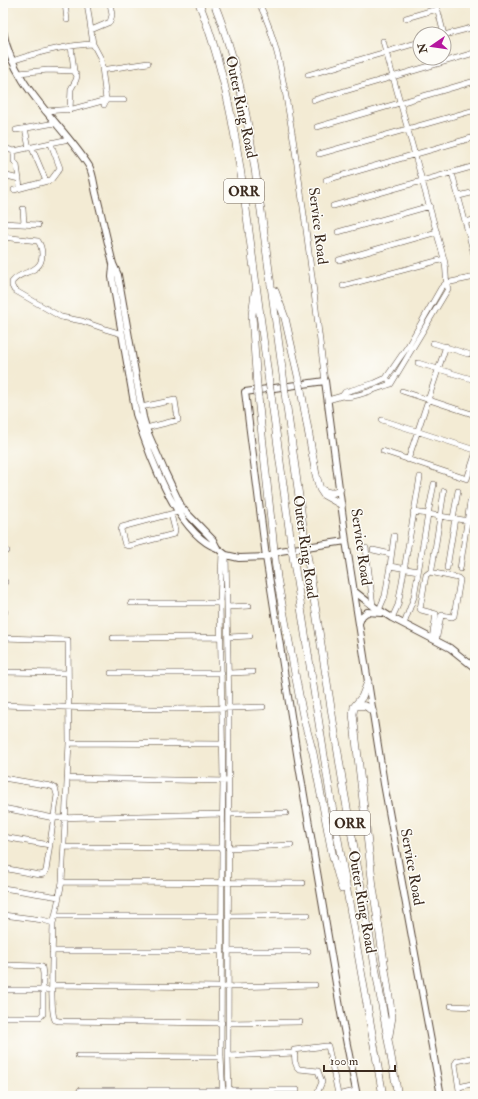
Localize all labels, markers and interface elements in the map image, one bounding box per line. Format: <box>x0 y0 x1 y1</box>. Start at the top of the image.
north arrow <box>412 26 452 66</box>
text: N <box>415 41 430 55</box>
street label: Outer Ring Road <box>221 54 261 161</box>
road number: ORR <box>224 179 264 203</box>
street label: Service Road <box>304 186 332 266</box>
street label: Outer Ring Road <box>288 494 322 600</box>
street label: Service Road <box>346 507 376 587</box>
road number: ORR <box>330 811 370 835</box>
street label: Service Road <box>396 827 428 907</box>
street label: Outer Ring Road <box>344 849 381 956</box>
scale bar <box>324 1047 395 1073</box>
text: 100 m <box>330 1054 359 1069</box>

